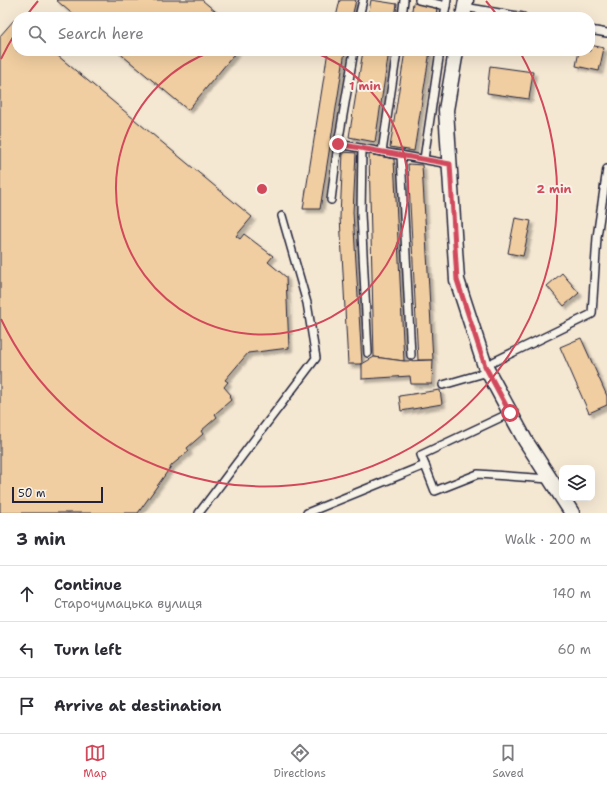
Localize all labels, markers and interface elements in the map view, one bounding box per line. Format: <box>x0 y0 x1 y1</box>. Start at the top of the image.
search box <box>12 12 595 56</box>
icon: search <box>26 23 48 45</box>
text: Search here <box>58 24 144 44</box>
text: 1 min <box>349 78 381 94</box>
route end <box>329 135 347 153</box>
text: 2 min <box>537 181 572 197</box>
centre of rings <box>255 182 269 196</box>
route start <box>501 404 519 422</box>
map controls <box>559 465 595 501</box>
button: layers <box>559 465 595 501</box>
scale bar <box>12 485 103 504</box>
text: 50 m <box>18 486 46 501</box>
text: 3 min <box>16 528 66 550</box>
text: Walk · 200 m <box>505 531 591 548</box>
text: Continue <box>54 575 122 595</box>
icon: ahead <box>16 583 38 605</box>
text: 140 m <box>552 585 591 602</box>
text: Старочумацька вулиця <box>54 595 203 612</box>
icon: left <box>16 639 38 661</box>
text: Turn left <box>54 640 122 660</box>
text: 60 m <box>558 641 591 658</box>
icon: arrive <box>16 695 38 717</box>
text: Arrive at destination <box>54 696 222 716</box>
tab: Map <box>83 742 107 781</box>
tab: Directions <box>273 742 326 781</box>
tab: Saved <box>492 742 524 781</box>

